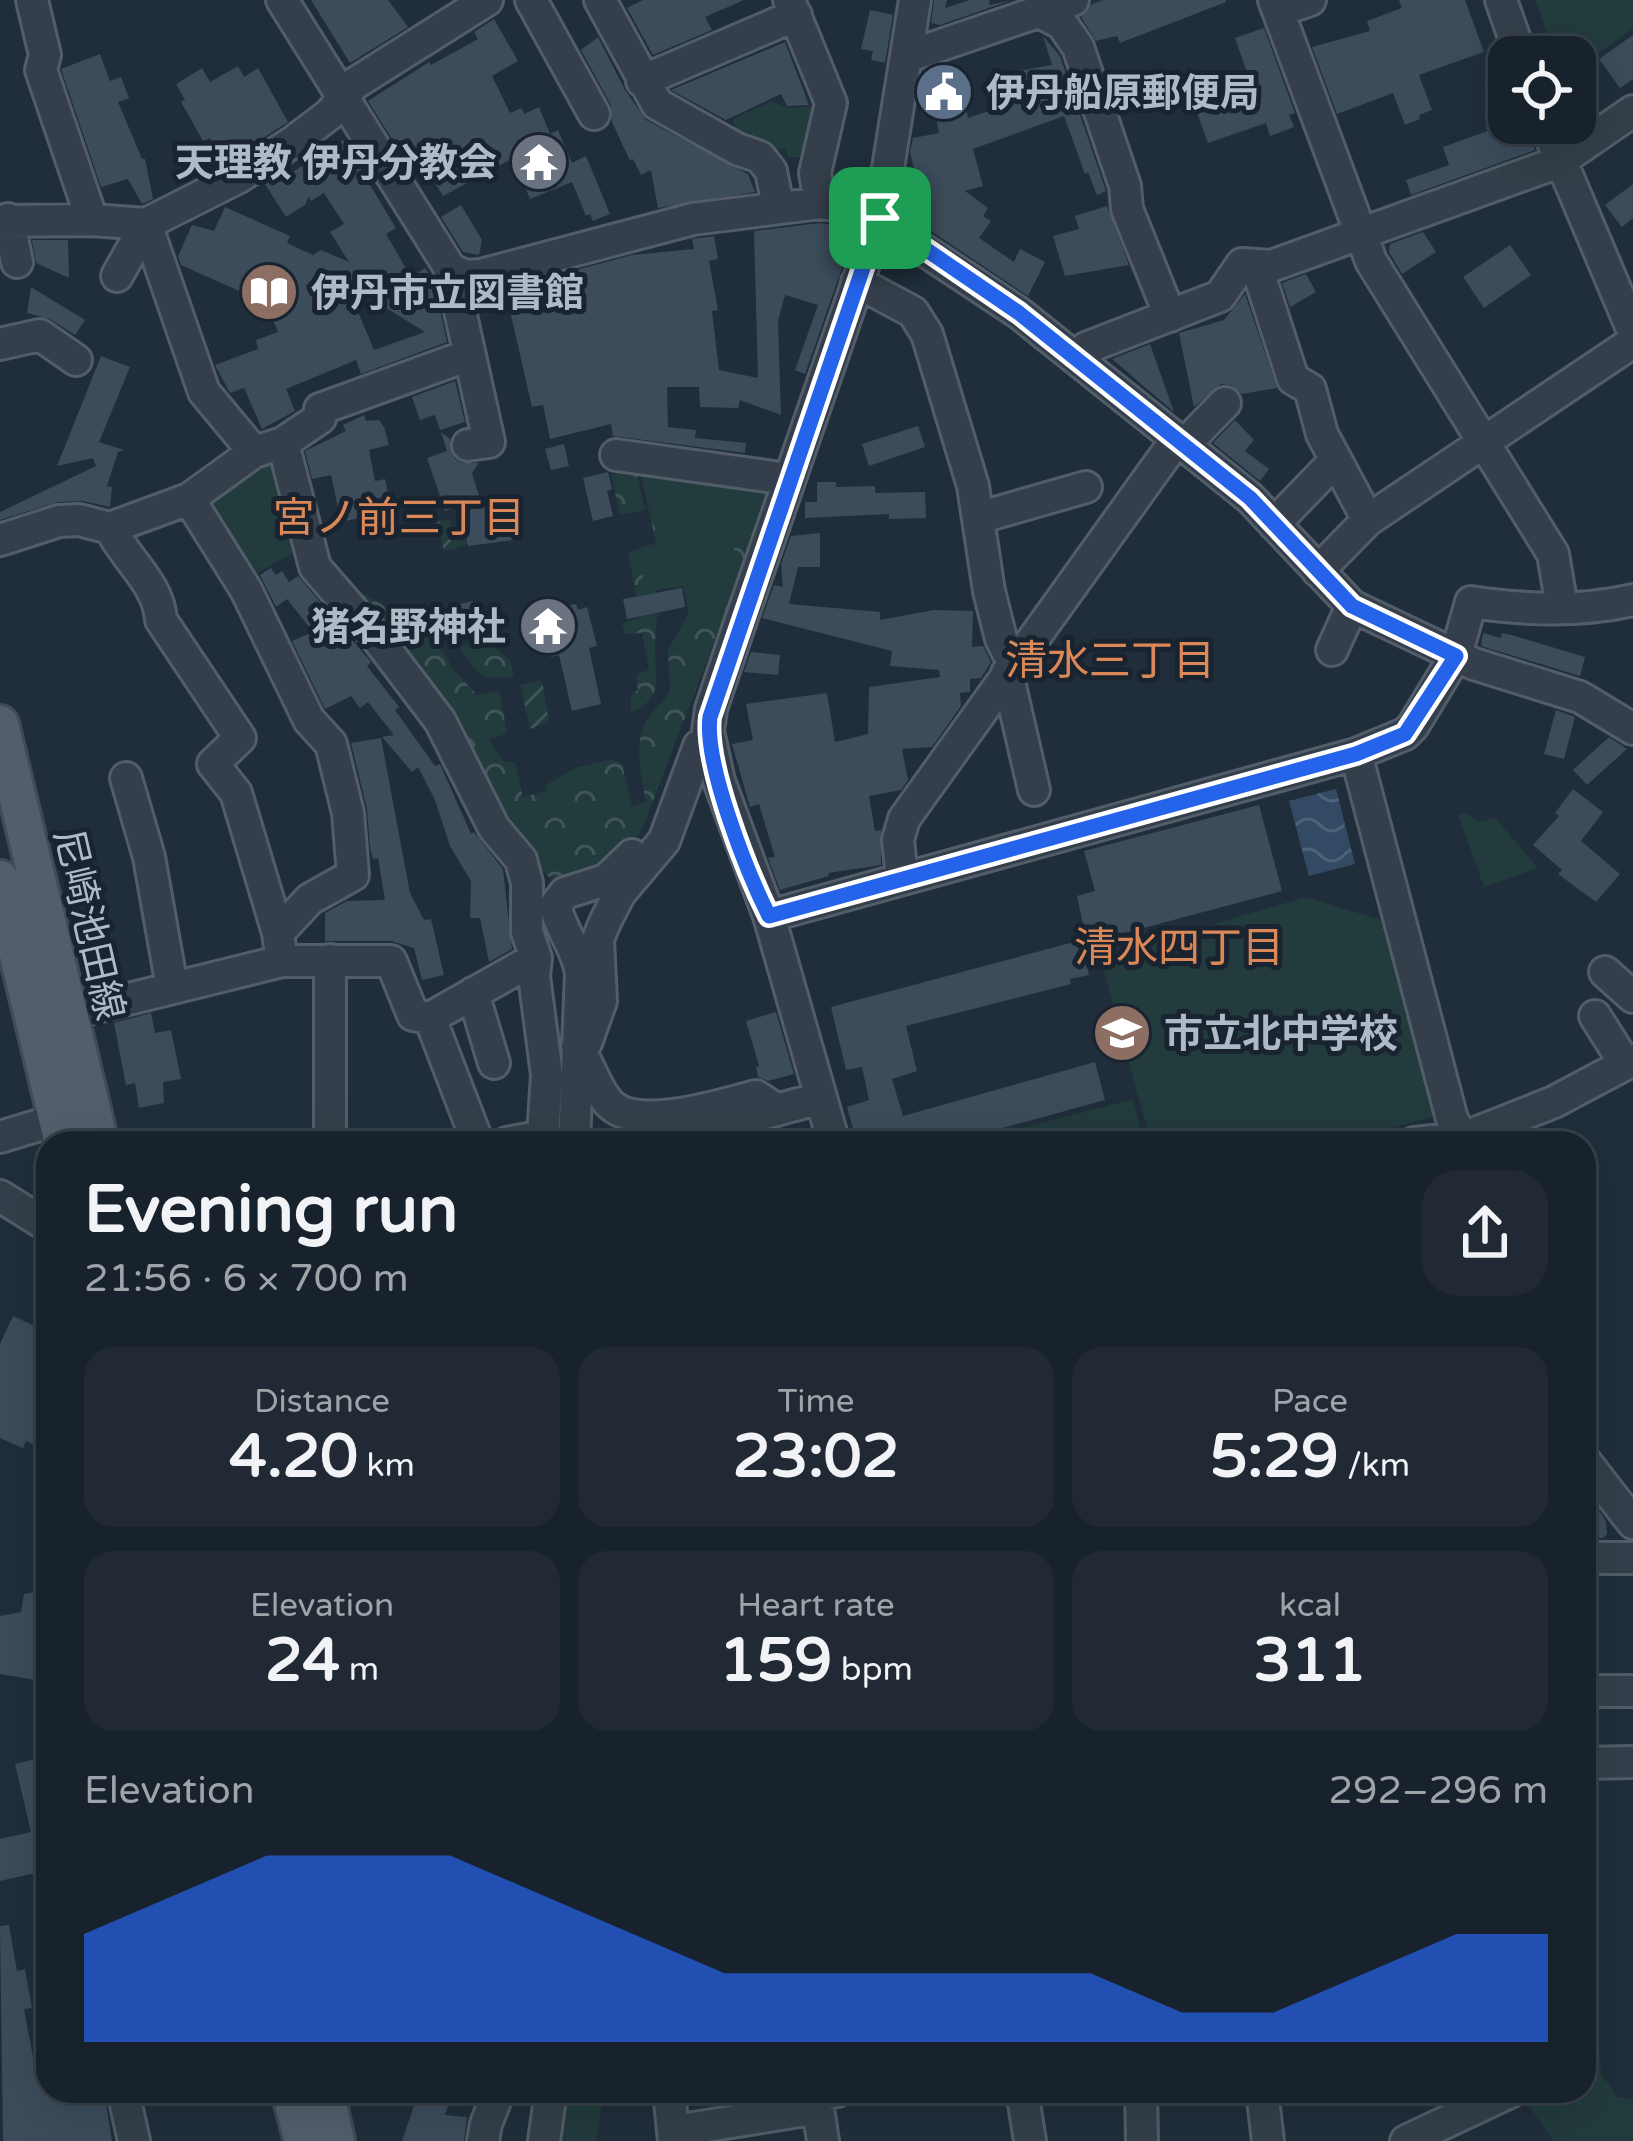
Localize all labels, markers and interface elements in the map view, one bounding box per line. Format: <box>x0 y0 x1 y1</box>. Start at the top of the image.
map controls <box>1488 36 1596 144</box>
button: locate <box>1488 36 1596 144</box>
public building icon: 伊丹船原郵便局 <box>913 61 975 123</box>
place label: 伊丹船原郵便局 <box>986 70 1259 117</box>
temple icon: 天理教 伊丹分教会 <box>508 131 570 193</box>
place label: 天理教 伊丹分教会 <box>175 140 497 187</box>
pin <box>829 167 931 269</box>
icon: arrive <box>847 185 913 251</box>
library icon: 伊丹市立図書館 <box>238 261 300 323</box>
place label: 伊丹市立図書館 <box>311 270 584 317</box>
district label: 宮ノ前三丁目 <box>273 493 525 544</box>
temple icon: 猪名野神社 <box>517 595 579 657</box>
place label: 猪名野神社 <box>311 604 506 651</box>
district label: 清水三丁目 <box>1005 636 1215 687</box>
street label: 尼崎池田線 <box>44 824 133 1025</box>
district label: 清水四丁目 <box>1074 923 1284 974</box>
school or university icon: 市立北中学校 <box>1091 1002 1153 1064</box>
place label: 市立北中学校 <box>1164 1011 1398 1058</box>
text: Evening run <box>84 1170 458 1250</box>
button: share <box>1422 1170 1548 1296</box>
text: 21:56 · 6 × 700 m <box>84 1255 409 1302</box>
text: Distance <box>254 1382 390 1421</box>
text: Time <box>778 1382 854 1421</box>
text: Pace <box>1272 1382 1348 1421</box>
text: 4.20 <box>229 1421 358 1493</box>
text: 23:02 <box>733 1421 899 1493</box>
text: 5:29 <box>1210 1421 1339 1493</box>
text: km <box>358 1446 415 1485</box>
text: /km <box>1339 1446 1410 1485</box>
text: Elevation <box>250 1586 394 1625</box>
text: Heart rate <box>737 1586 895 1625</box>
text: kcal <box>1279 1586 1341 1625</box>
text: 24 <box>265 1625 340 1697</box>
text: 159 <box>719 1625 832 1697</box>
text: 311 <box>1253 1625 1367 1697</box>
text: m <box>340 1650 379 1689</box>
text: bpm <box>832 1650 913 1689</box>
text: Elevation <box>84 1767 254 1814</box>
text: 292–296 m <box>1328 1767 1548 1814</box>

